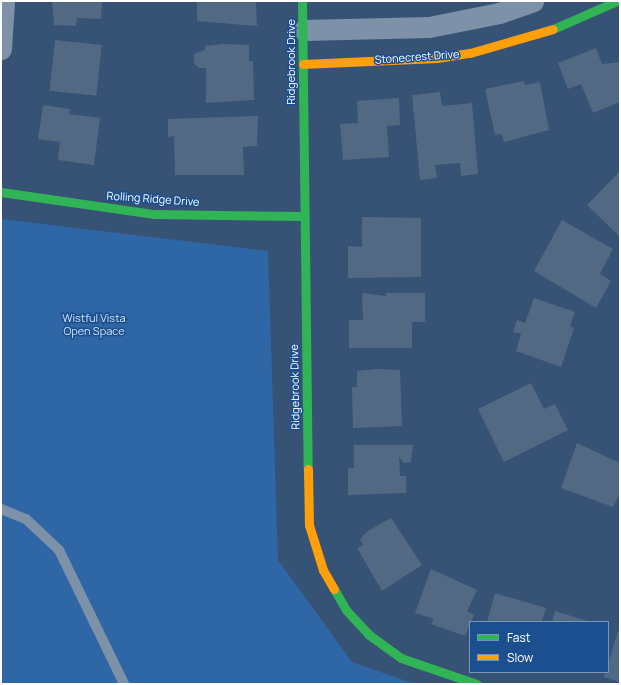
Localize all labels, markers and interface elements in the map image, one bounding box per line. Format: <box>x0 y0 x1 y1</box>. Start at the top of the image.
street label: Ridgebrook Drive <box>284 19 298 105</box>
street label: Stonecrest Drive <box>374 47 460 67</box>
street label: Rolling Ridge Drive <box>106 189 200 209</box>
park label: Wistful Vista Open Space <box>62 312 126 338</box>
street label: Ridgebrook Drive <box>288 344 302 430</box>
legend <box>469 621 609 673</box>
text: Fast <box>507 629 531 646</box>
text: Slow <box>507 649 533 666</box>

